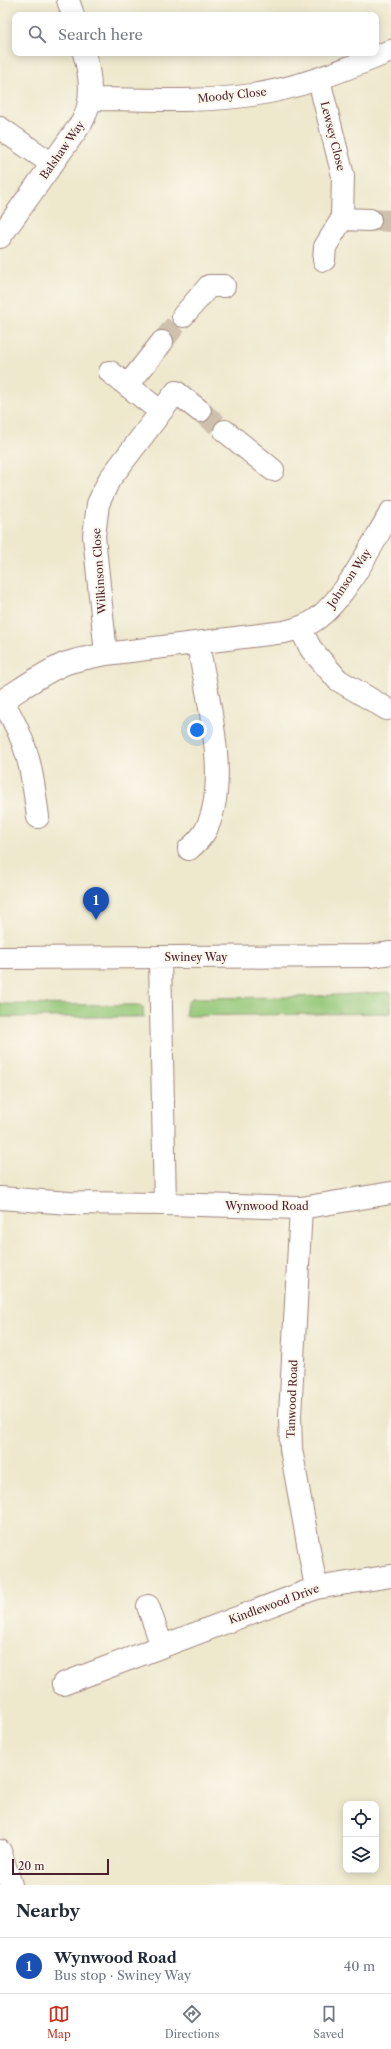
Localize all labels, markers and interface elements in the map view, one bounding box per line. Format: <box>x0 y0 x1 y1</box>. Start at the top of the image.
search box <box>12 12 379 56</box>
icon: search <box>26 23 48 45</box>
text: Search here <box>58 25 143 44</box>
street label: Moody Close <box>197 84 267 106</box>
street label: Lewsey Close <box>318 100 348 172</box>
street label: Balshaw Way <box>37 117 88 182</box>
street label: Wilkinson Close <box>89 528 109 615</box>
street label: Johnson Way <box>323 545 374 612</box>
your location <box>187 720 207 740</box>
pin: 1 <box>83 887 109 920</box>
street label: Swiney Way <box>165 950 228 964</box>
street label: Wynwood Road <box>224 1199 309 1213</box>
street label: Tanwood Road <box>284 1359 300 1439</box>
street label: Kindlewood Drive <box>227 1581 321 1627</box>
map controls <box>343 1801 379 1873</box>
button: locate <box>343 1801 379 1837</box>
button: layers <box>343 1837 379 1873</box>
scale bar <box>12 1857 109 1876</box>
text: 20 m <box>18 1859 44 1873</box>
text: Nearby <box>16 1901 80 1921</box>
text: Wynwood Road <box>54 1948 177 1967</box>
text: 1 <box>26 1958 32 1974</box>
text: 40 m <box>344 1958 375 1974</box>
text: Bus stop · Swiney Way <box>54 1967 191 1983</box>
tab: Map <box>47 2003 71 2041</box>
tab: Directions <box>165 2003 219 2041</box>
tab: Saved <box>313 2003 344 2041</box>

